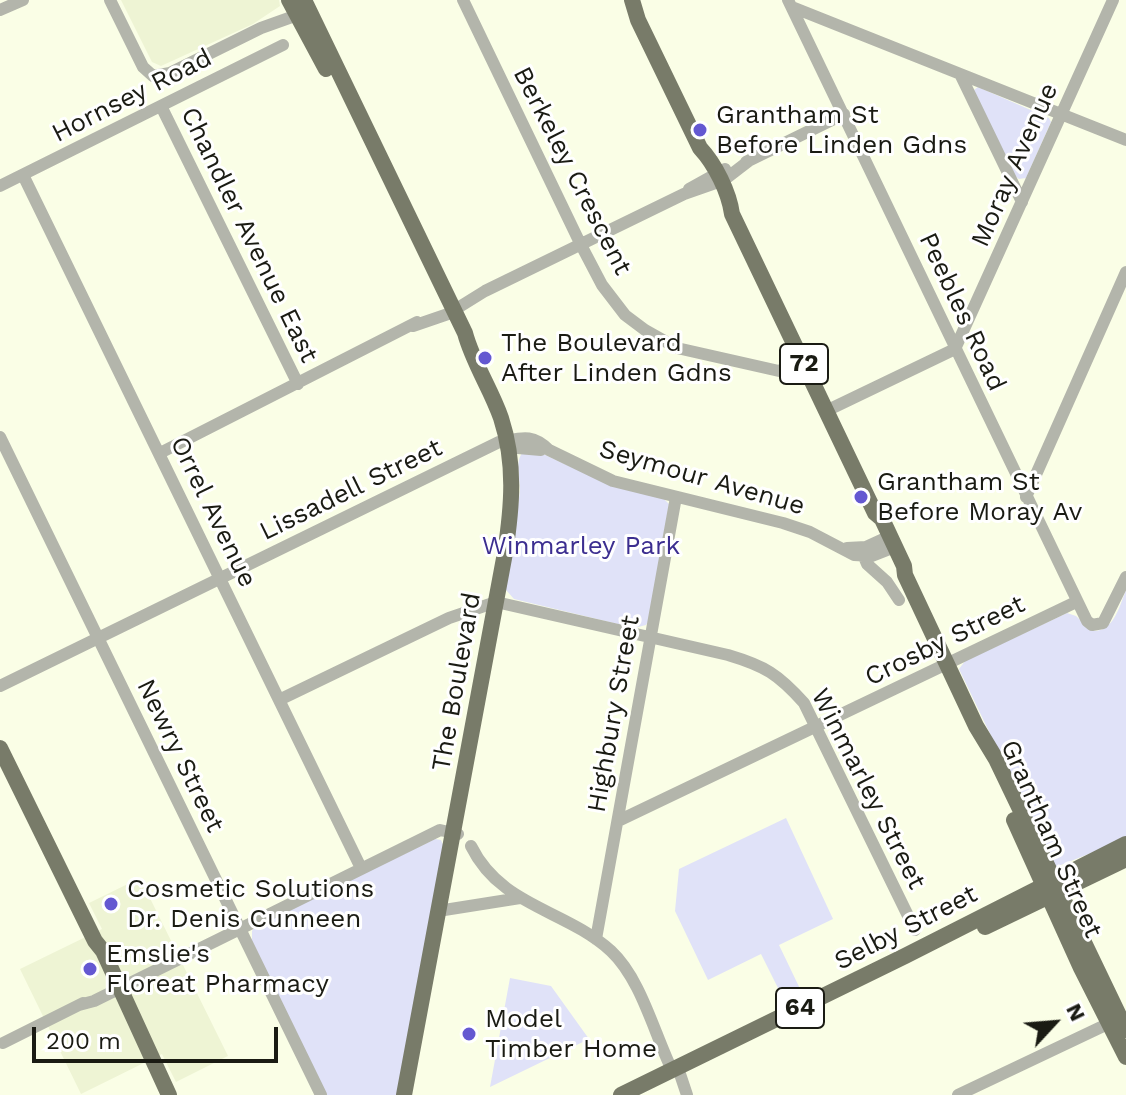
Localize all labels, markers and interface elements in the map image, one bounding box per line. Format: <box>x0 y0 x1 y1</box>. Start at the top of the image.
street label: Hornsey Road <box>47 42 217 150</box>
street label: Berkeley Crescent <box>506 62 638 280</box>
street label: Moray Avenue <box>965 78 1065 252</box>
place label: Grantham St Before Linden Gdns <box>716 99 967 160</box>
street label: Chandler Avenue East <box>174 102 324 368</box>
marker: Grantham St Before Linden Gdns <box>691 121 709 139</box>
street label: Peebles Road <box>912 228 1012 396</box>
place label: The Boulevard After Linden Gdns <box>501 327 732 388</box>
road number: 72 <box>780 344 828 384</box>
marker: The Boulevard After Linden Gdns <box>476 349 494 367</box>
street label: Orrel Avenue <box>163 432 263 592</box>
street label: Lissadell Street <box>255 432 447 548</box>
street label: Seymour Avenue <box>596 434 808 522</box>
place label: Grantham St Before Moray Av <box>877 466 1082 528</box>
marker: Grantham St Before Moray Av <box>852 488 870 506</box>
park label: Winmarley Park <box>482 530 680 562</box>
street label: Crosby Street <box>860 589 1030 693</box>
street label: The Boulevard <box>426 590 488 774</box>
street label: Highbury Street <box>581 613 647 815</box>
street label: Newry Street <box>129 674 231 838</box>
street label: Winmarley Street <box>804 683 932 895</box>
street label: Grantham Street <box>993 735 1109 943</box>
place label: Cosmetic Solutions Dr. Denis Cunneen <box>127 873 374 934</box>
street label: Selby Street <box>829 879 983 977</box>
marker: Cosmetic Solutions Dr. Denis Cunneen <box>102 895 120 913</box>
place label: Emslie's Floreat Pharmacy <box>106 938 329 1000</box>
marker: Emslie's Floreat Pharmacy <box>81 960 99 978</box>
north arrow <box>1014 983 1094 1063</box>
road number: 64 <box>776 988 824 1028</box>
text: N <box>1061 999 1091 1025</box>
place label: Model Timber Home <box>485 1003 657 1064</box>
scale bar <box>36 1011 282 1061</box>
marker: Model Timber Home <box>460 1025 478 1043</box>
text: 200 m <box>46 1027 121 1055</box>

